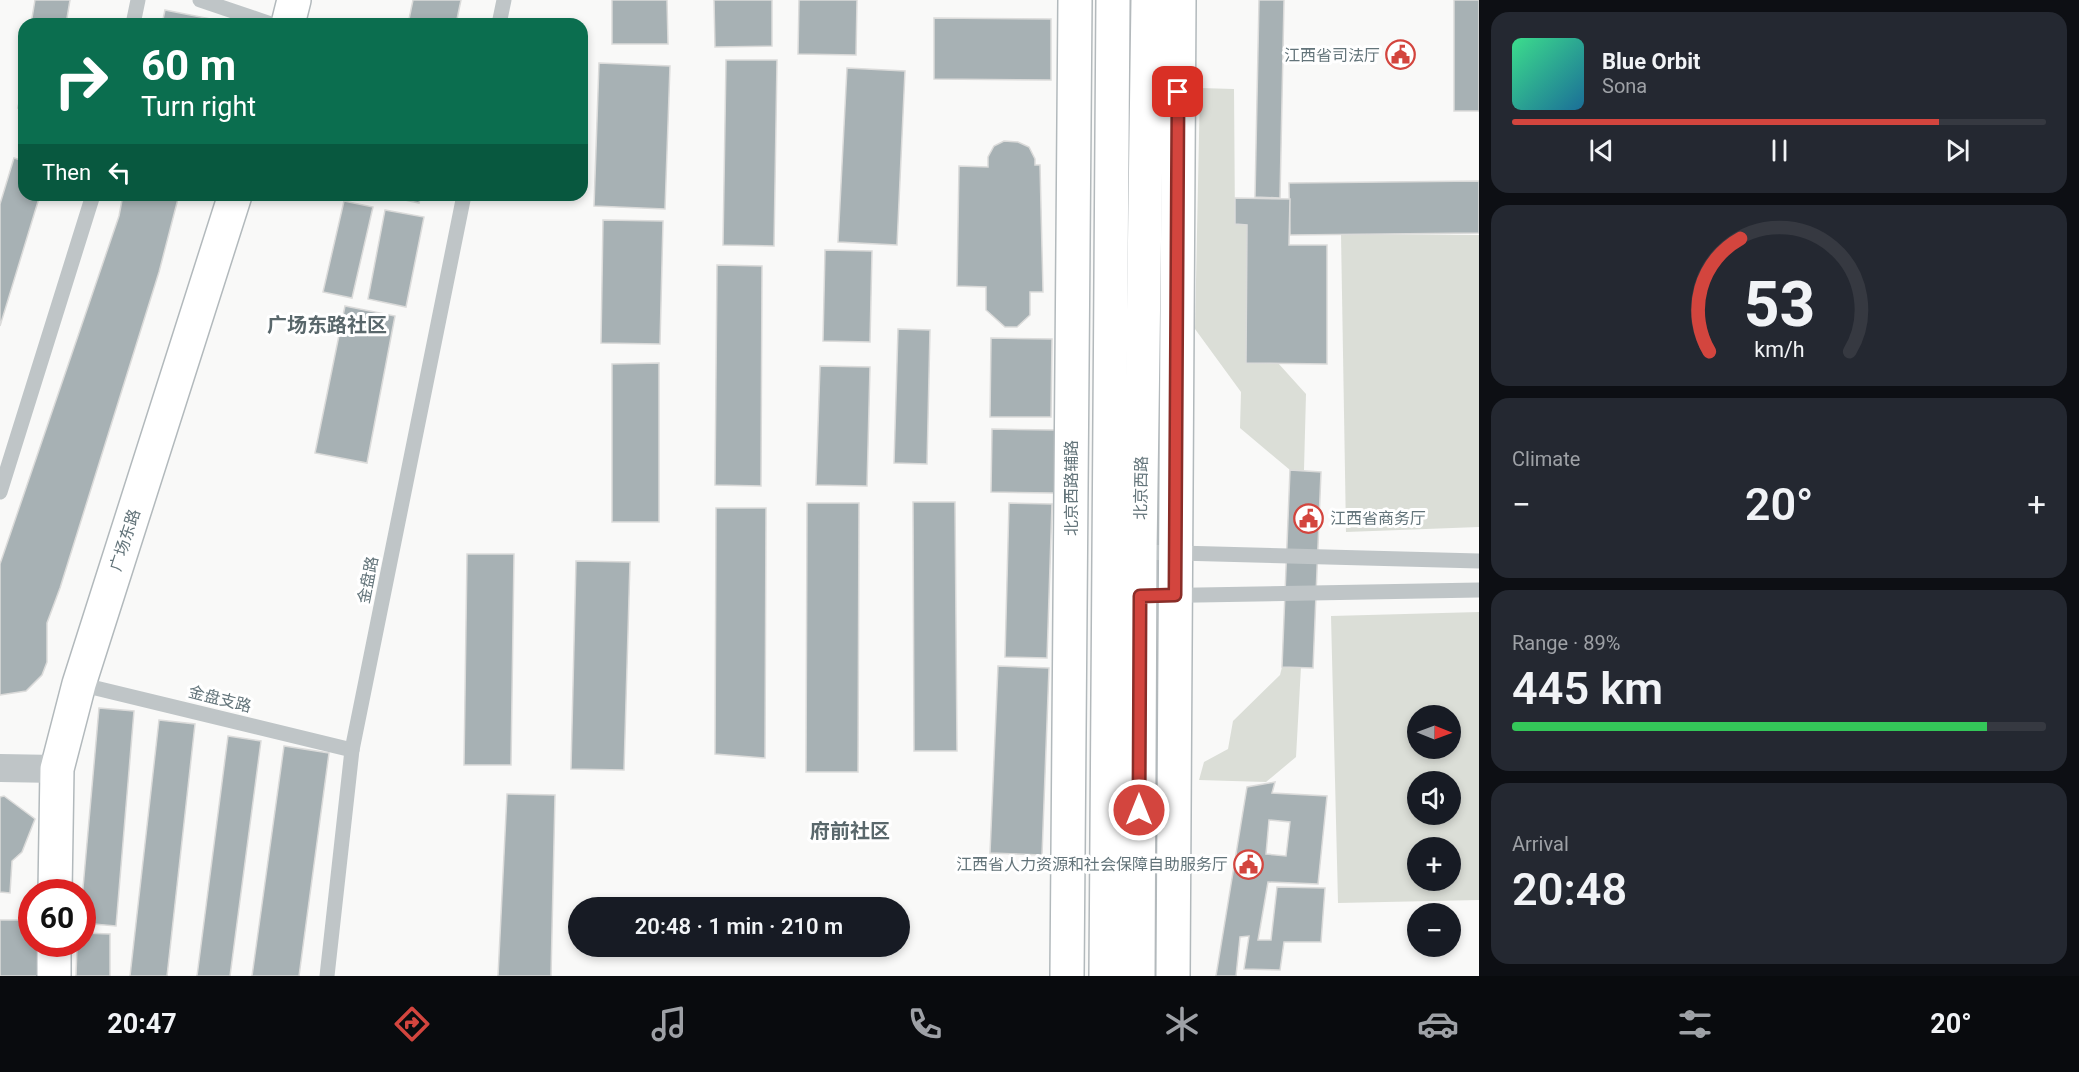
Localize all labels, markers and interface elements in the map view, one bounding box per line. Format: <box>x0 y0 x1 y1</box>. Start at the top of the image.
public building icon: 江西省司法厅 <box>1385 39 1417 71</box>
text: 60 m <box>141 41 236 90</box>
icon: right <box>42 42 120 120</box>
place label: 江西省司法厅 <box>1284 46 1380 65</box>
text: Blue Orbit <box>1602 49 1700 74</box>
pin <box>1152 66 1203 117</box>
text: Sona <box>1602 74 1647 98</box>
icon: arrive <box>1161 75 1194 108</box>
text: Turn right <box>141 91 256 123</box>
icon: previous <box>1585 134 1618 167</box>
icon: pause <box>1763 134 1796 167</box>
icon: next <box>1941 134 1974 167</box>
icon: left <box>103 156 136 189</box>
text: Then <box>42 160 91 185</box>
text: 53 <box>1743 268 1815 341</box>
district label: 广场东路社区 <box>267 313 387 337</box>
text: km/h <box>1754 338 1804 363</box>
street label: 北京西路辅路 <box>1062 440 1081 536</box>
text: Climate <box>1512 447 1580 471</box>
street label: 北京西路 <box>1131 456 1151 520</box>
text: 20° <box>1745 478 1813 531</box>
text: − <box>1512 485 1531 524</box>
text: + <box>2027 485 2046 524</box>
public building icon: 江西省商务厅 <box>1293 502 1325 534</box>
street label: 广场东路 <box>106 507 144 573</box>
place label: 江西省商务厅 <box>1330 509 1426 528</box>
street label: 金盘路 <box>354 555 382 605</box>
text: Range · 89% <box>1512 631 1620 655</box>
text: 445 km <box>1512 662 1663 715</box>
street label: 金盘支路 <box>187 682 253 716</box>
north arrow <box>1407 705 1461 759</box>
map controls <box>1407 705 1461 957</box>
button: sound <box>1407 771 1461 825</box>
position arrow <box>1107 778 1171 842</box>
district label: 府前社区 <box>810 819 890 843</box>
text: Arrival <box>1512 832 1569 856</box>
button: + <box>1407 837 1461 891</box>
public building icon: 江西省人力资源和社会保障自助服务厅 <box>1233 848 1265 880</box>
place label: 江西省人力资源和社会保障自助服务厅 <box>956 855 1228 874</box>
text: 20:48 <box>1512 863 1627 916</box>
speed limit sign: 60 <box>18 879 96 957</box>
button: − <box>1407 903 1461 957</box>
text: 20:48 · 1 min · 210 m <box>635 914 843 939</box>
icon: directions <box>391 1003 433 1045</box>
icon: music <box>648 1003 690 1045</box>
icon: phone <box>904 1003 946 1045</box>
icon: climate <box>1161 1003 1203 1045</box>
icon: car <box>1417 1003 1459 1045</box>
icon: filters <box>1674 1003 1716 1045</box>
text: 20:47 <box>107 1008 177 1040</box>
text: 20° <box>1930 1008 1972 1040</box>

